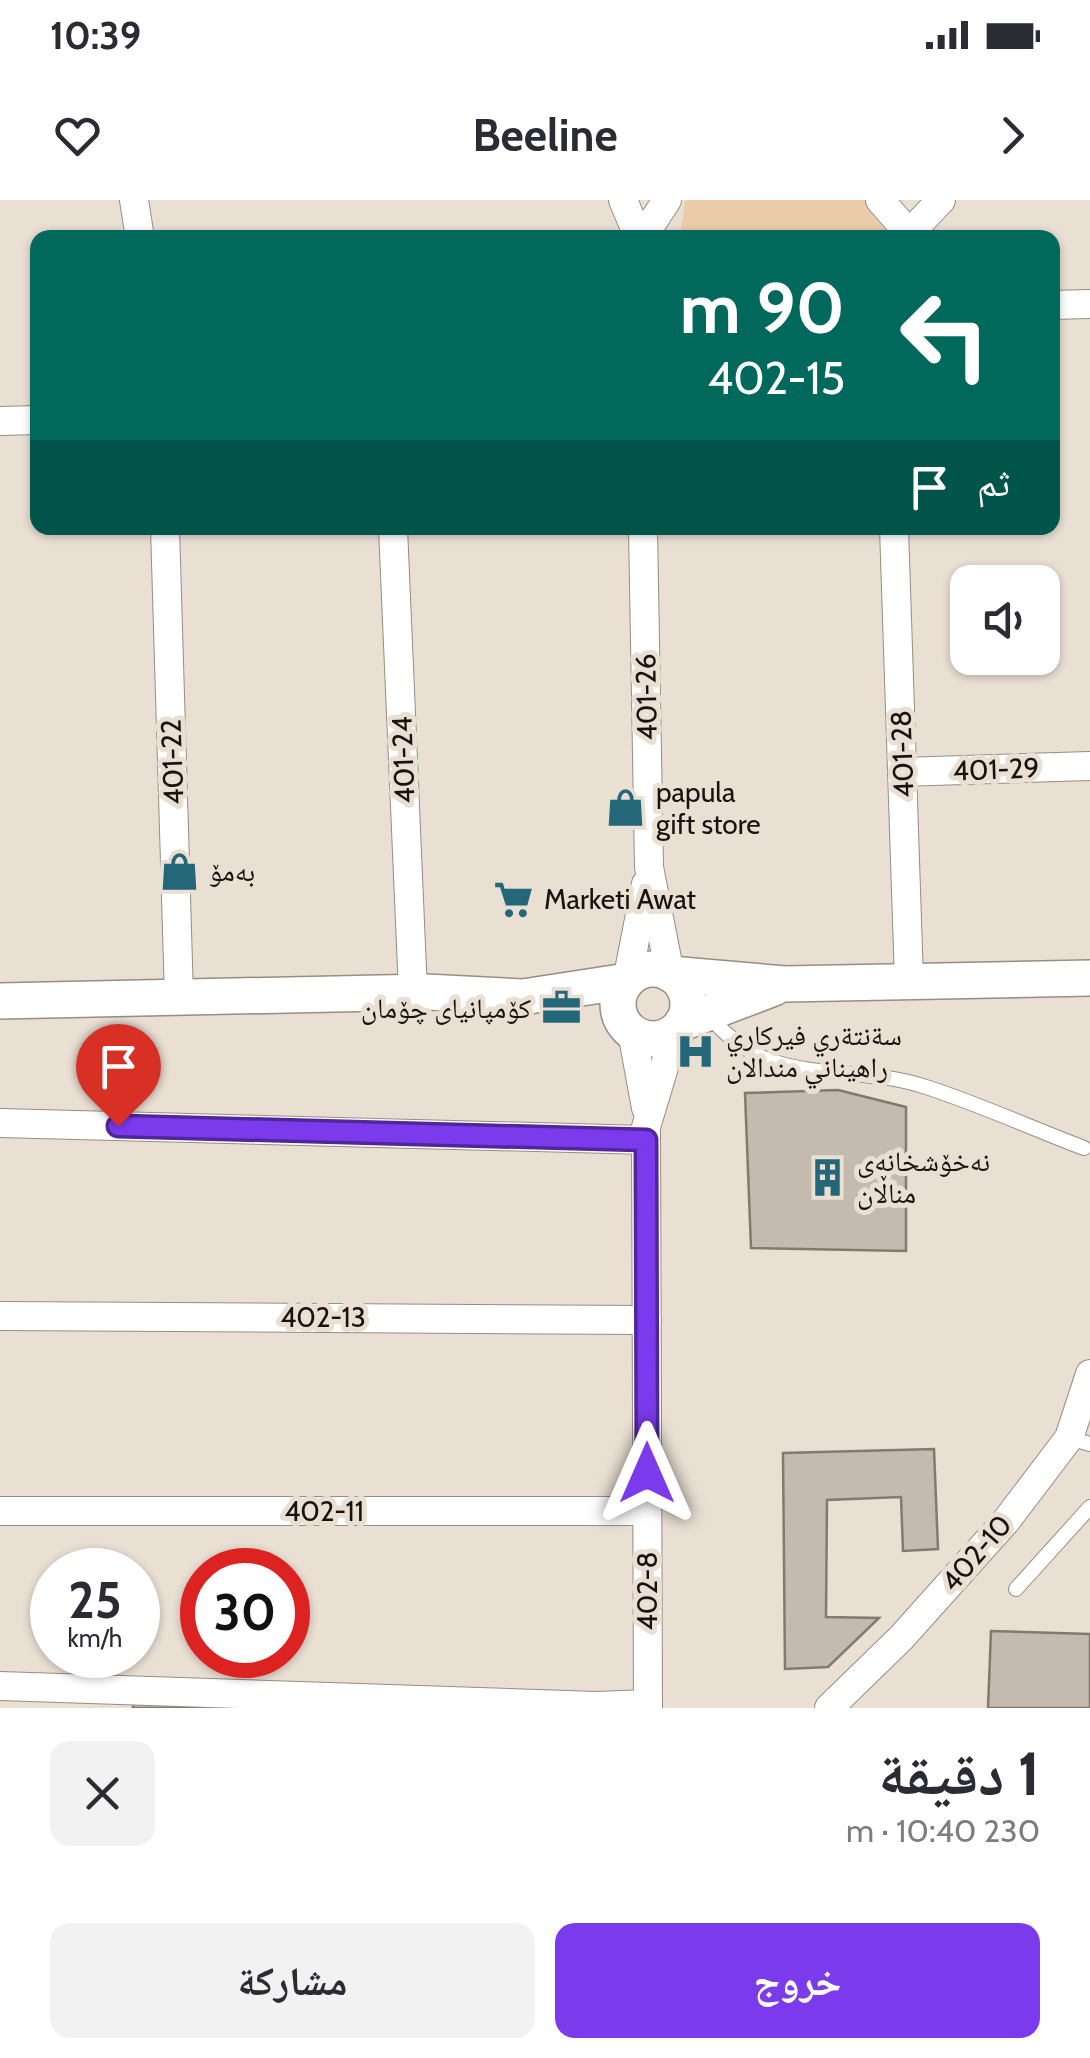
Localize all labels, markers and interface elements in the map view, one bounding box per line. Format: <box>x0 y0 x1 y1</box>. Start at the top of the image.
text: 10:39 <box>50 12 141 59</box>
icon: heart <box>50 108 105 163</box>
text: Beeline <box>472 108 618 162</box>
icon: forward <box>985 108 1040 163</box>
text: 90 m <box>680 265 845 351</box>
icon: left <box>880 270 1010 400</box>
text: 402-15 <box>707 351 845 405</box>
text: ثم <box>977 459 1010 506</box>
icon: arrive <box>902 460 957 515</box>
map controls <box>950 565 1060 675</box>
button: sound <box>950 565 1060 675</box>
street label: 401-26 <box>628 653 664 741</box>
street label: 401-28 <box>883 709 921 799</box>
street label: 401-24 <box>384 716 422 804</box>
street label: 401-22 <box>154 719 190 805</box>
street label: 401-29 <box>952 750 1040 788</box>
place label: papula gift store <box>656 775 761 841</box>
shop icon: papula gift store <box>605 787 647 829</box>
shop icon: بەمۆ <box>158 850 200 892</box>
place label: بەمۆ <box>209 854 255 888</box>
supermarket icon: Marketi Awat <box>493 878 535 920</box>
place label: Marketi Awat <box>544 882 696 916</box>
office icon: کۆمپانیای چۆمان <box>540 987 582 1029</box>
place label: کۆمپانیای چۆمان <box>361 991 531 1025</box>
place label: سةنتةري فيركاري راهيناني مندالان <box>726 1018 902 1090</box>
pin <box>76 1024 161 1127</box>
hospital icon: سةنتةري فيركاري راهيناني مندالان <box>675 1030 717 1072</box>
icon: arrive <box>91 1039 146 1094</box>
place label: نەخۆشخانەی مناڵان <box>857 1144 990 1210</box>
building icon: نەخۆشخانەی مناڵان <box>806 1156 848 1198</box>
street label: 402-13 <box>280 1300 366 1334</box>
position arrow <box>595 1421 699 1525</box>
street label: 402-11 <box>284 1494 364 1528</box>
street label: 402-10 <box>934 1508 1018 1598</box>
speed limit sign: 30 <box>180 1548 310 1678</box>
street label: 402-8 <box>630 1552 664 1630</box>
text: 25 <box>68 1570 122 1631</box>
text: km/h <box>68 1623 122 1653</box>
text: 1 دقيقة <box>878 1737 1040 1810</box>
button: close <box>50 1741 155 1846</box>
text: 230 m · 10:40 <box>846 1811 1040 1850</box>
button: مشاركة <box>50 1923 535 2038</box>
button: خروج <box>555 1923 1040 2038</box>

